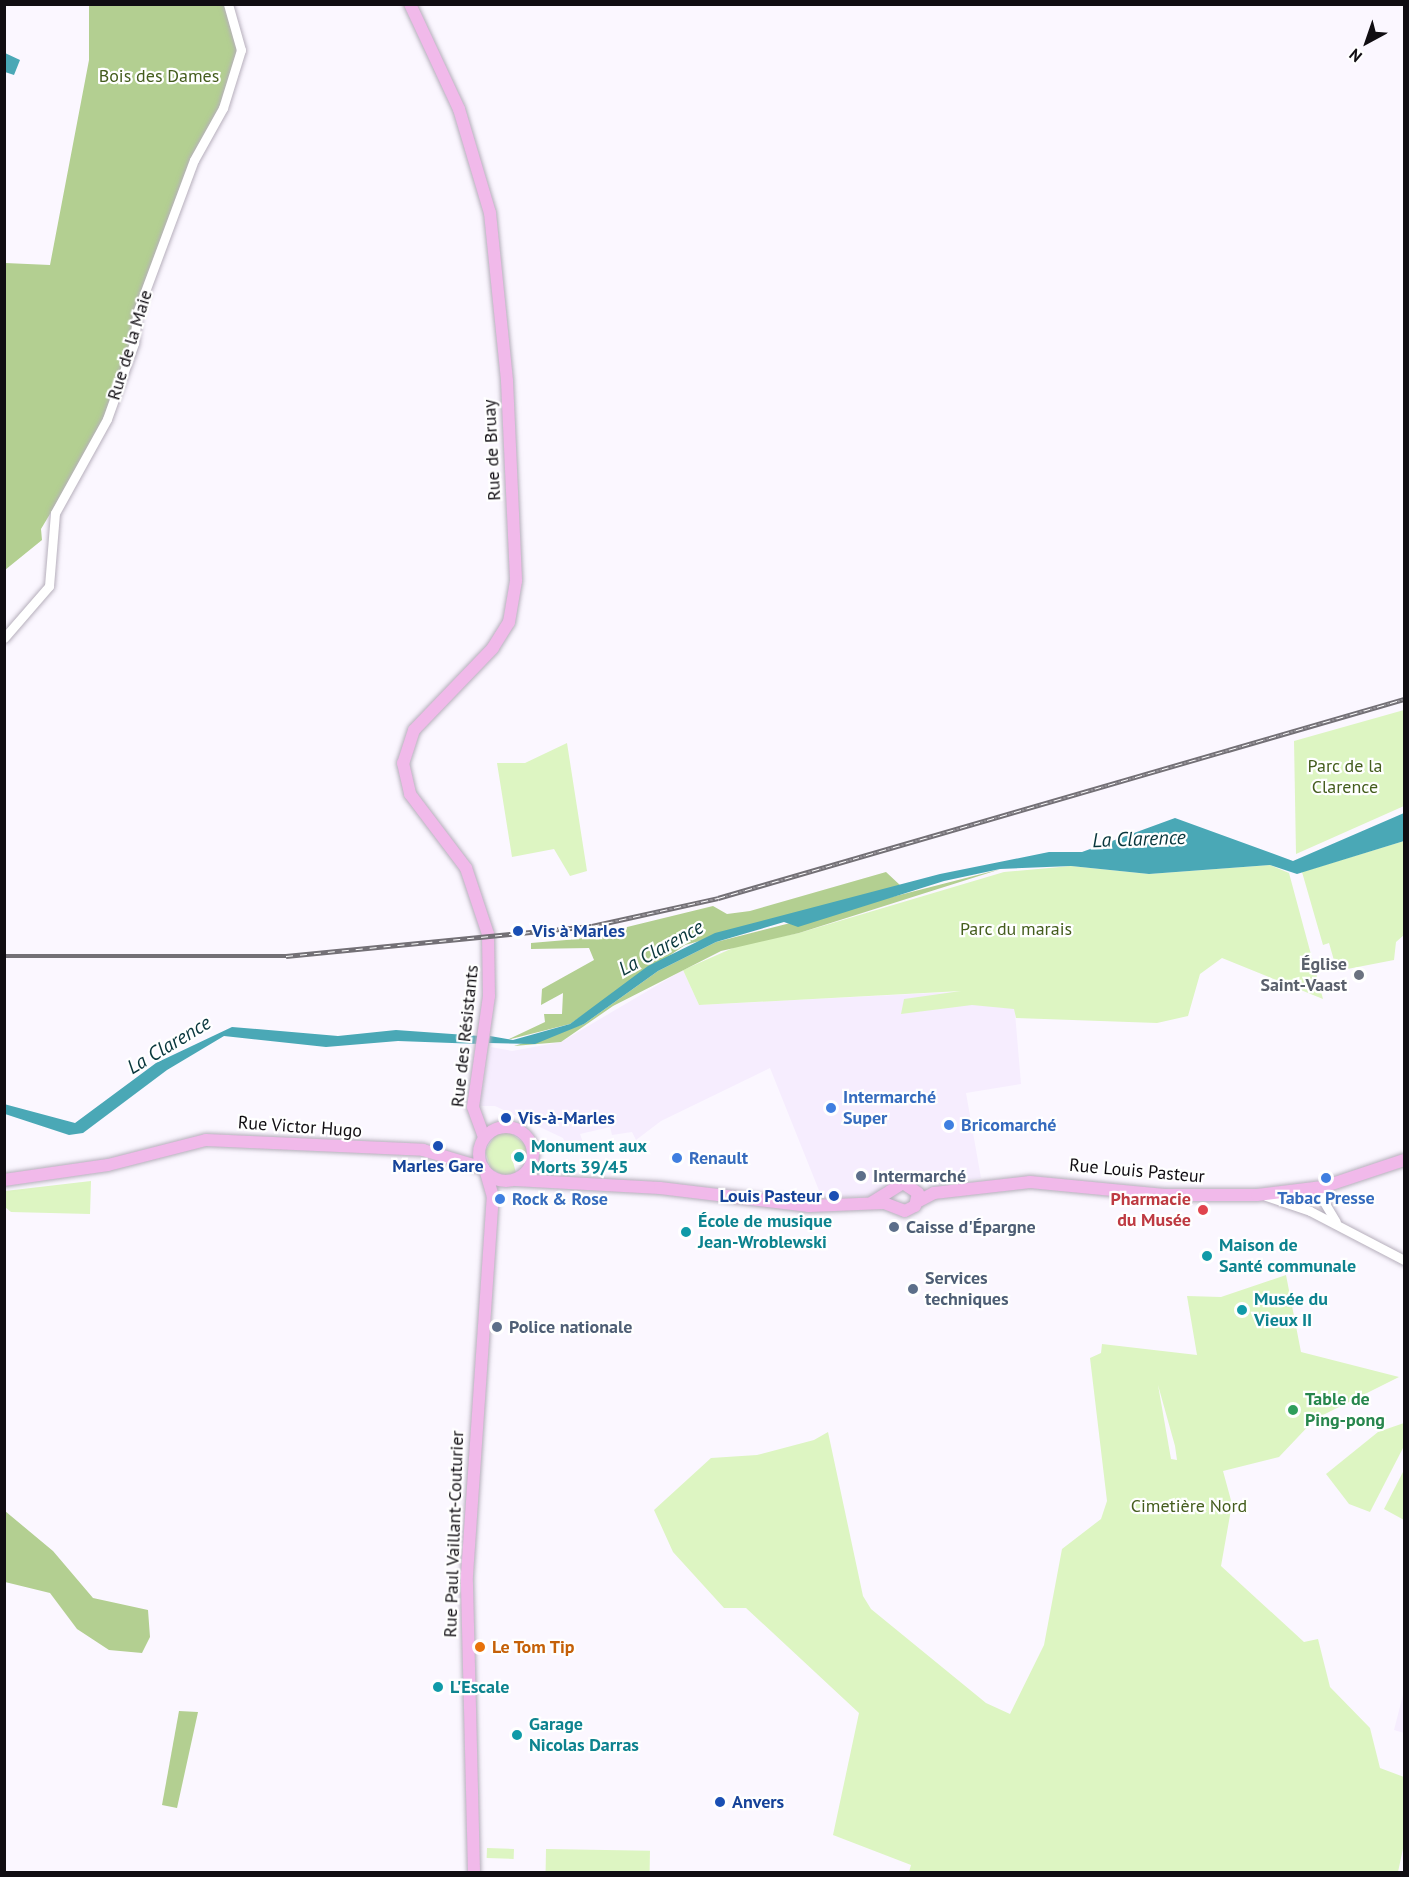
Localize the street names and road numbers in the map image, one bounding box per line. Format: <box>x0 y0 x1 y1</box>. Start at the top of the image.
street label: Rue de la Maie <box>103 287 157 403</box>
street label: Rue de Bruay <box>479 399 505 501</box>
street label: Rue des Résistants <box>447 964 483 1108</box>
street label: Rue Victor Hugo <box>237 1112 363 1142</box>
street label: Rue Louis Pasteur <box>1068 1154 1206 1188</box>
street label: Rue Paul Vaillant-Couturier <box>440 1430 468 1638</box>

